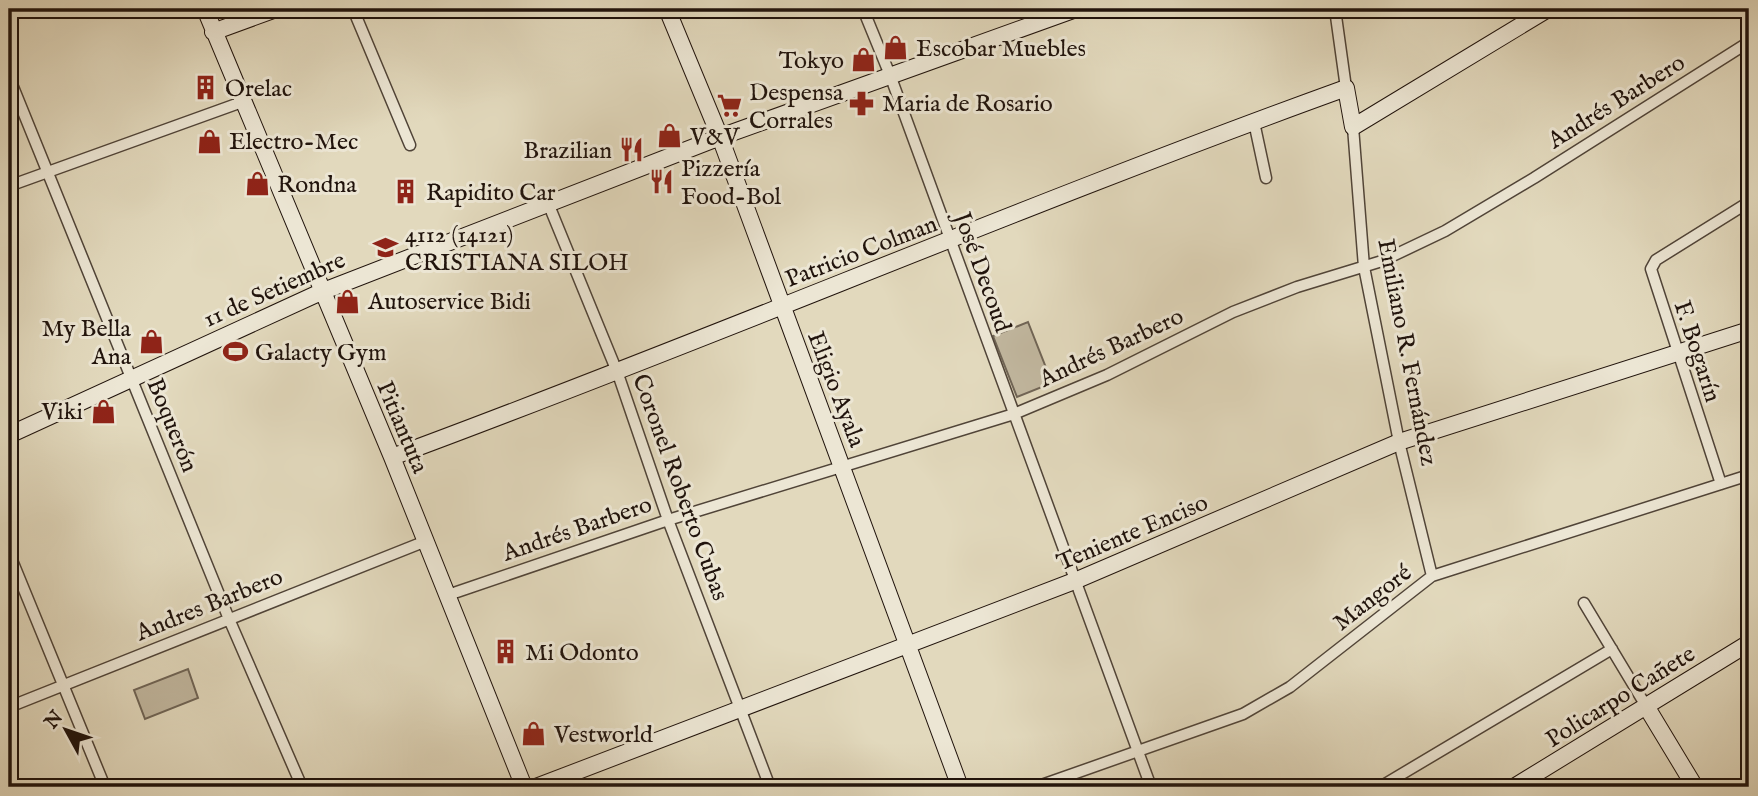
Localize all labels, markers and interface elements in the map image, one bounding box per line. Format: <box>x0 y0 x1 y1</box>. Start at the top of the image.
shop icon: Escobar Muebles <box>882 34 910 62</box>
place label: Escobar Muebles <box>916 34 1086 65</box>
place label: Tokyo <box>779 46 844 77</box>
shop icon: Tokyo <box>850 46 878 74</box>
street label: Andrés Barbero <box>1542 48 1691 157</box>
building icon: Orelac <box>191 74 219 102</box>
place label: Orelac <box>225 74 292 105</box>
place label: Despensa Corrales <box>749 78 844 137</box>
pharmacy icon: Maria de Rosario <box>848 89 876 117</box>
place label: Maria de Rosario <box>882 89 1053 120</box>
supermarket icon: Despensa Corrales <box>715 92 743 120</box>
shop icon: V&V <box>656 122 684 150</box>
place label: V&V <box>689 122 741 153</box>
shop icon: Electro-Mec <box>195 127 223 155</box>
place label: Electro-Mec <box>229 127 358 158</box>
place label: Brazilian <box>523 136 612 167</box>
restaurant icon: Brazilian <box>618 136 646 164</box>
place label: Pizzería Food-Bol <box>681 154 782 213</box>
restaurant icon: Pizzería Food-Bol <box>647 168 675 196</box>
shop icon: Rondna <box>243 170 271 198</box>
place label: Rondna <box>277 170 357 201</box>
building icon: Rapidito Car <box>392 178 420 206</box>
place label: Rapidito Car <box>426 178 556 209</box>
street label: José Decoud <box>945 205 1018 337</box>
street label: Patricio Colman <box>781 209 942 296</box>
place label: 4112 (14121) CRISTIANA SILOH <box>405 220 629 279</box>
school or university icon: 4112 (14121) CRISTIANA SILOH <box>371 234 399 262</box>
street label: Emiliano R. Fernández <box>1369 236 1444 468</box>
street label: 11 de Setiembre <box>199 245 350 335</box>
shop icon: Autoservice Bidi <box>334 287 362 315</box>
place label: Autoservice Bidi <box>367 287 531 318</box>
street label: F. Bogarín <box>1666 297 1728 406</box>
street label: Andrés Barbero <box>1033 301 1189 396</box>
place label: My Bella Ana <box>42 314 132 373</box>
street label: Eligio Ayala <box>799 327 872 452</box>
shop icon: My Bella Ana <box>137 328 165 356</box>
sports icon: Galacty Gym <box>221 338 249 366</box>
place label: Galacty Gym <box>255 338 386 369</box>
street label: Coronel Roberto Cubas <box>624 370 735 605</box>
street label: Boquerón <box>139 374 205 477</box>
street label: Pitiantuta <box>368 377 435 479</box>
place label: Viki <box>41 397 83 428</box>
shop icon: Viki <box>89 397 117 425</box>
street label: Teniente Enciso <box>1052 488 1213 579</box>
street label: Andrés Barbero <box>498 489 656 570</box>
street label: Mangoré <box>1327 558 1418 639</box>
street label: Andres Barbero <box>131 562 288 649</box>
building icon: Mi Odonto <box>491 638 519 666</box>
place label: Mi Odonto <box>525 638 639 669</box>
street label: Policarpo Cañete <box>1540 639 1701 756</box>
north arrow <box>32 694 102 764</box>
text: N <box>39 706 69 735</box>
shop icon: Vestworld <box>520 720 548 748</box>
place label: Vestworld <box>553 720 653 751</box>

